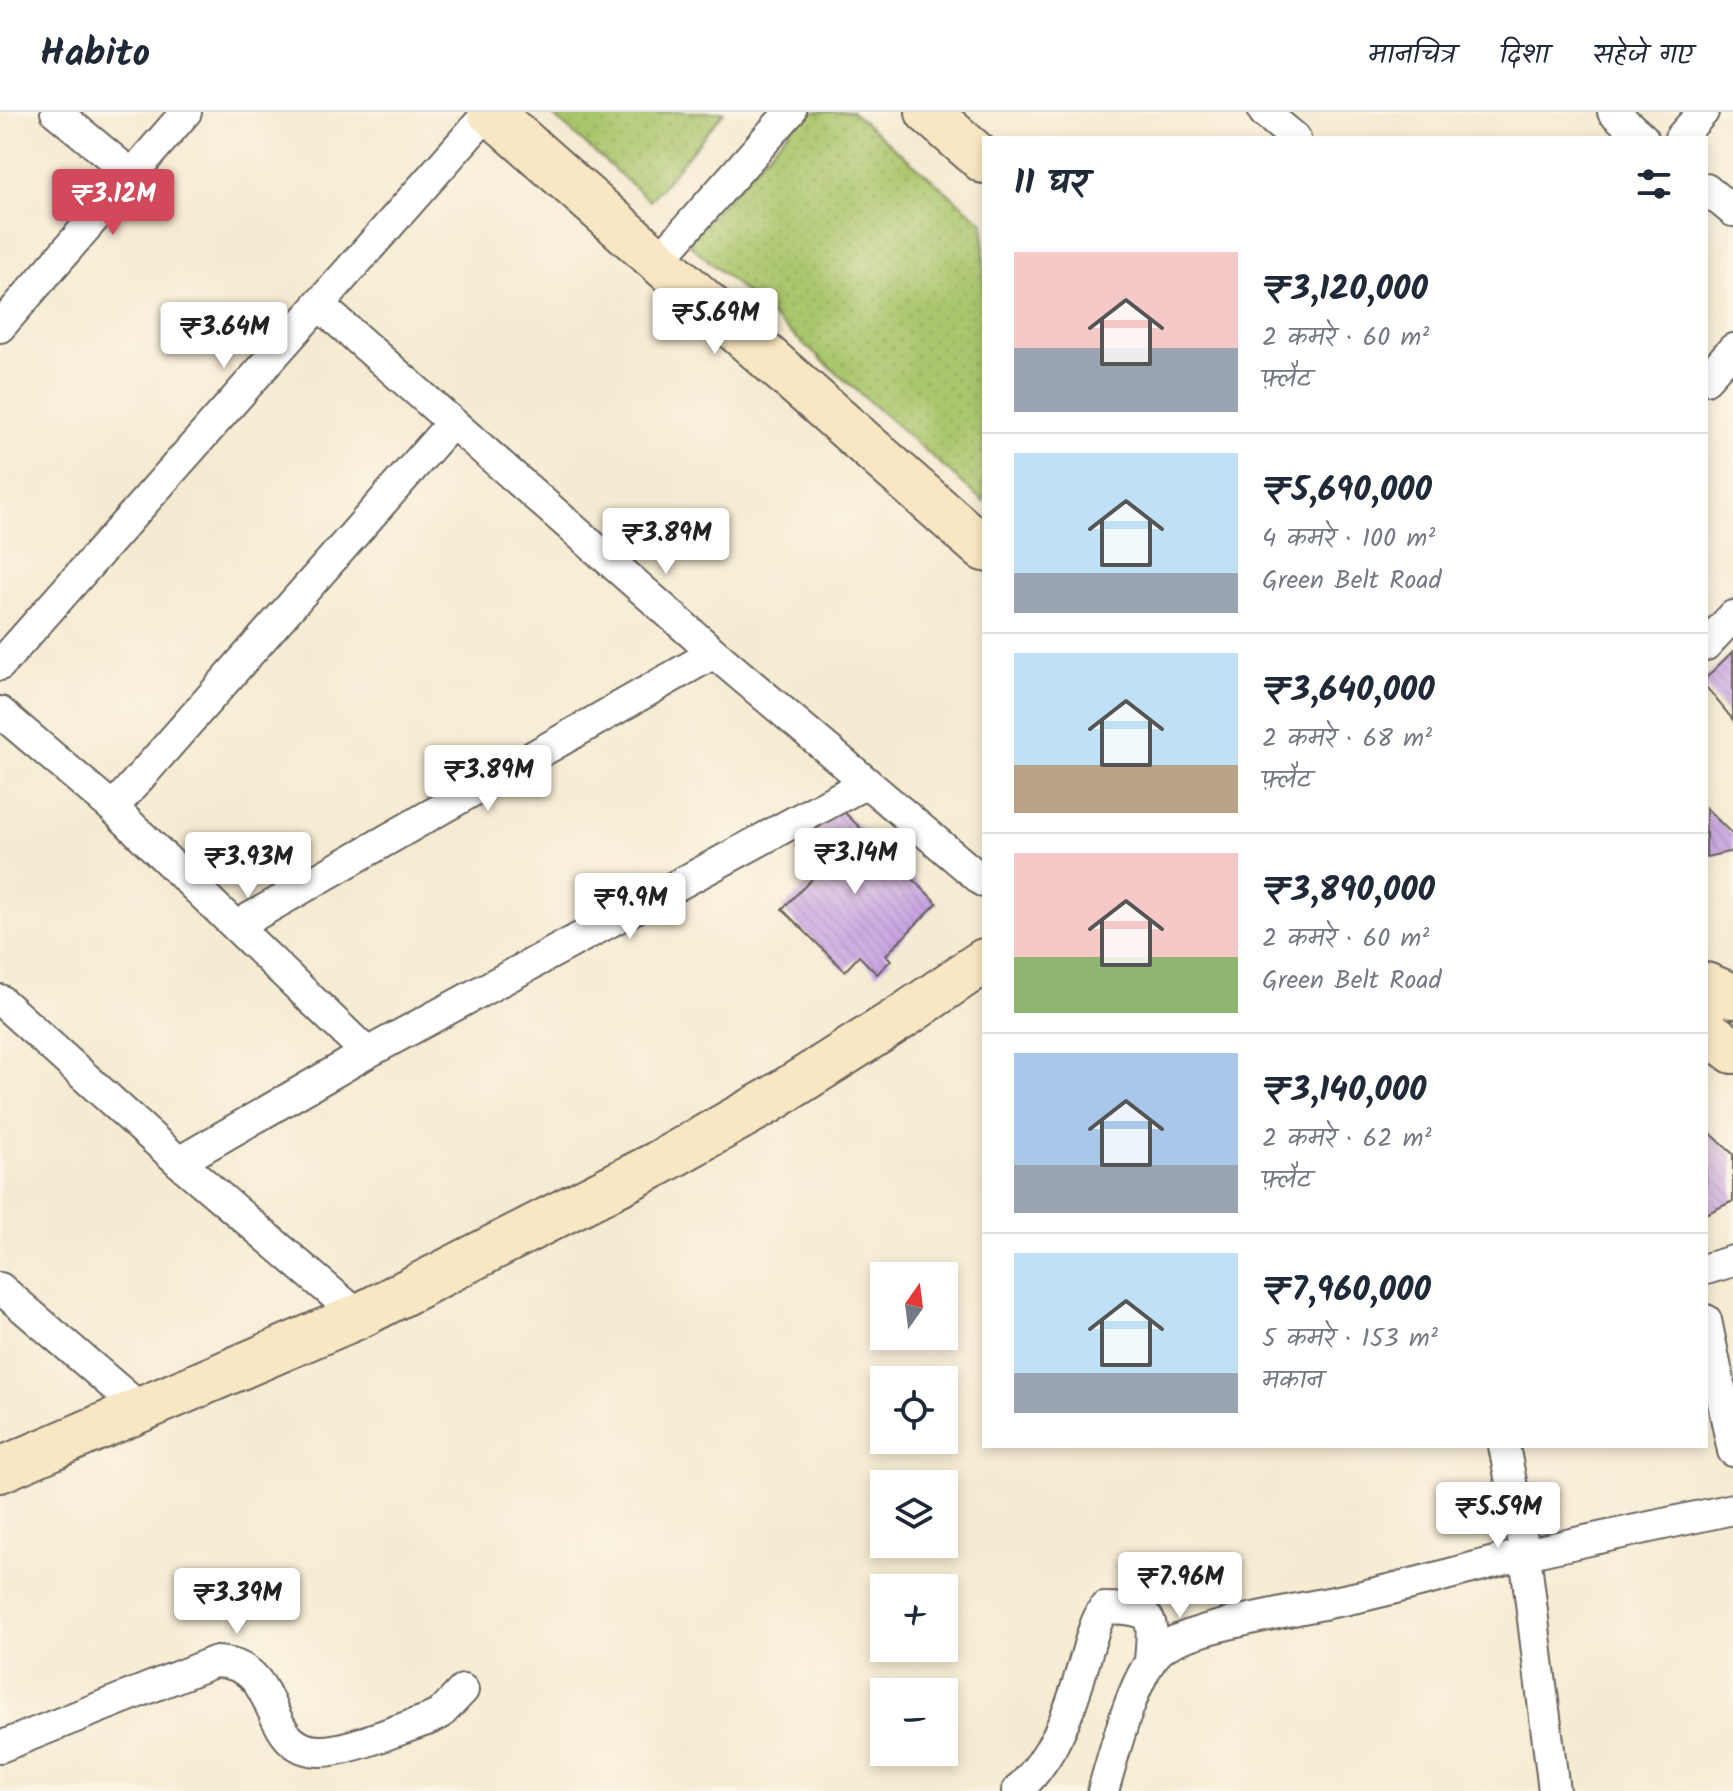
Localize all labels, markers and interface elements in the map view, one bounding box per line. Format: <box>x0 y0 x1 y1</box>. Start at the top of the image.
text: Habito <box>40 25 150 85</box>
text: मानचित्र <box>1368 33 1455 78</box>
text: दिशा <box>1499 33 1549 78</box>
text: सहेजे गए <box>1593 33 1693 78</box>
text: 11 घर <box>1014 157 1087 211</box>
icon: filters <box>1632 162 1676 206</box>
pin: ₹3.12M <box>48 169 178 237</box>
text: ₹3.12M <box>70 174 156 216</box>
text: ₹3,120,000 <box>1262 263 1428 317</box>
icon: home <box>1078 284 1174 380</box>
pin: ₹5.69M <box>650 288 780 356</box>
text: ₹5.69M <box>671 293 759 335</box>
pin: ₹3.64M <box>159 302 289 370</box>
text: ₹3.64M <box>179 307 269 349</box>
text: 2 कमरे · 60 m² <box>1262 317 1429 359</box>
text: फ़्लैट <box>1262 359 1312 401</box>
text: ₹5,690,000 <box>1262 464 1432 518</box>
icon: home <box>1078 485 1174 581</box>
pin: ₹3.89M <box>601 508 731 576</box>
text: ₹3.89M <box>620 513 712 555</box>
text: 4 कमरे · 100 m² <box>1262 518 1435 560</box>
text: Green Belt Road <box>1262 560 1441 602</box>
text: ₹3,640,000 <box>1262 664 1435 718</box>
icon: home <box>1078 685 1174 781</box>
text: 2 कमरे · 68 m² <box>1262 718 1432 760</box>
pin: ₹3.89M <box>423 745 553 813</box>
text: ₹3.89M <box>442 750 534 792</box>
text: फ़्लैट <box>1262 760 1312 802</box>
pin: ₹3.14M <box>790 828 920 896</box>
pin: ₹3.93M <box>183 832 313 900</box>
text: ₹3.14M <box>813 833 897 875</box>
text: ₹3.93M <box>203 837 293 879</box>
text: ₹3,890,000 <box>1262 864 1435 918</box>
pin: ₹9.9M <box>574 873 686 941</box>
text: ₹9.9M <box>593 878 667 920</box>
icon: home <box>1078 885 1174 981</box>
text: 2 कमरे · 60 m² <box>1262 918 1429 960</box>
text: Green Belt Road <box>1262 960 1441 1002</box>
text: ₹3,140,000 <box>1262 1064 1427 1118</box>
icon: home <box>1078 1085 1174 1181</box>
text: 2 कमरे · 62 m² <box>1262 1118 1431 1160</box>
text: फ़्लैट <box>1262 1160 1312 1202</box>
north arrow <box>870 1262 958 1350</box>
map controls <box>870 1262 958 1766</box>
text: ₹7,960,000 <box>1262 1264 1431 1318</box>
icon: home <box>1078 1285 1174 1381</box>
text: 5 कमरे · 153 m² <box>1262 1318 1438 1360</box>
text: मकान <box>1262 1360 1323 1402</box>
button: locate <box>870 1366 958 1454</box>
button: layers <box>870 1470 958 1558</box>
pin: ₹5.59M <box>1433 1482 1563 1550</box>
text: ₹5.59M <box>1454 1487 1542 1529</box>
pin: ₹7.96M <box>1115 1552 1245 1620</box>
text: ₹7.96M <box>1136 1557 1224 1599</box>
pin: ₹3.39M <box>172 1568 302 1636</box>
text: ₹3.39M <box>192 1573 282 1615</box>
button: + <box>870 1574 958 1662</box>
button: − <box>870 1678 958 1766</box>

